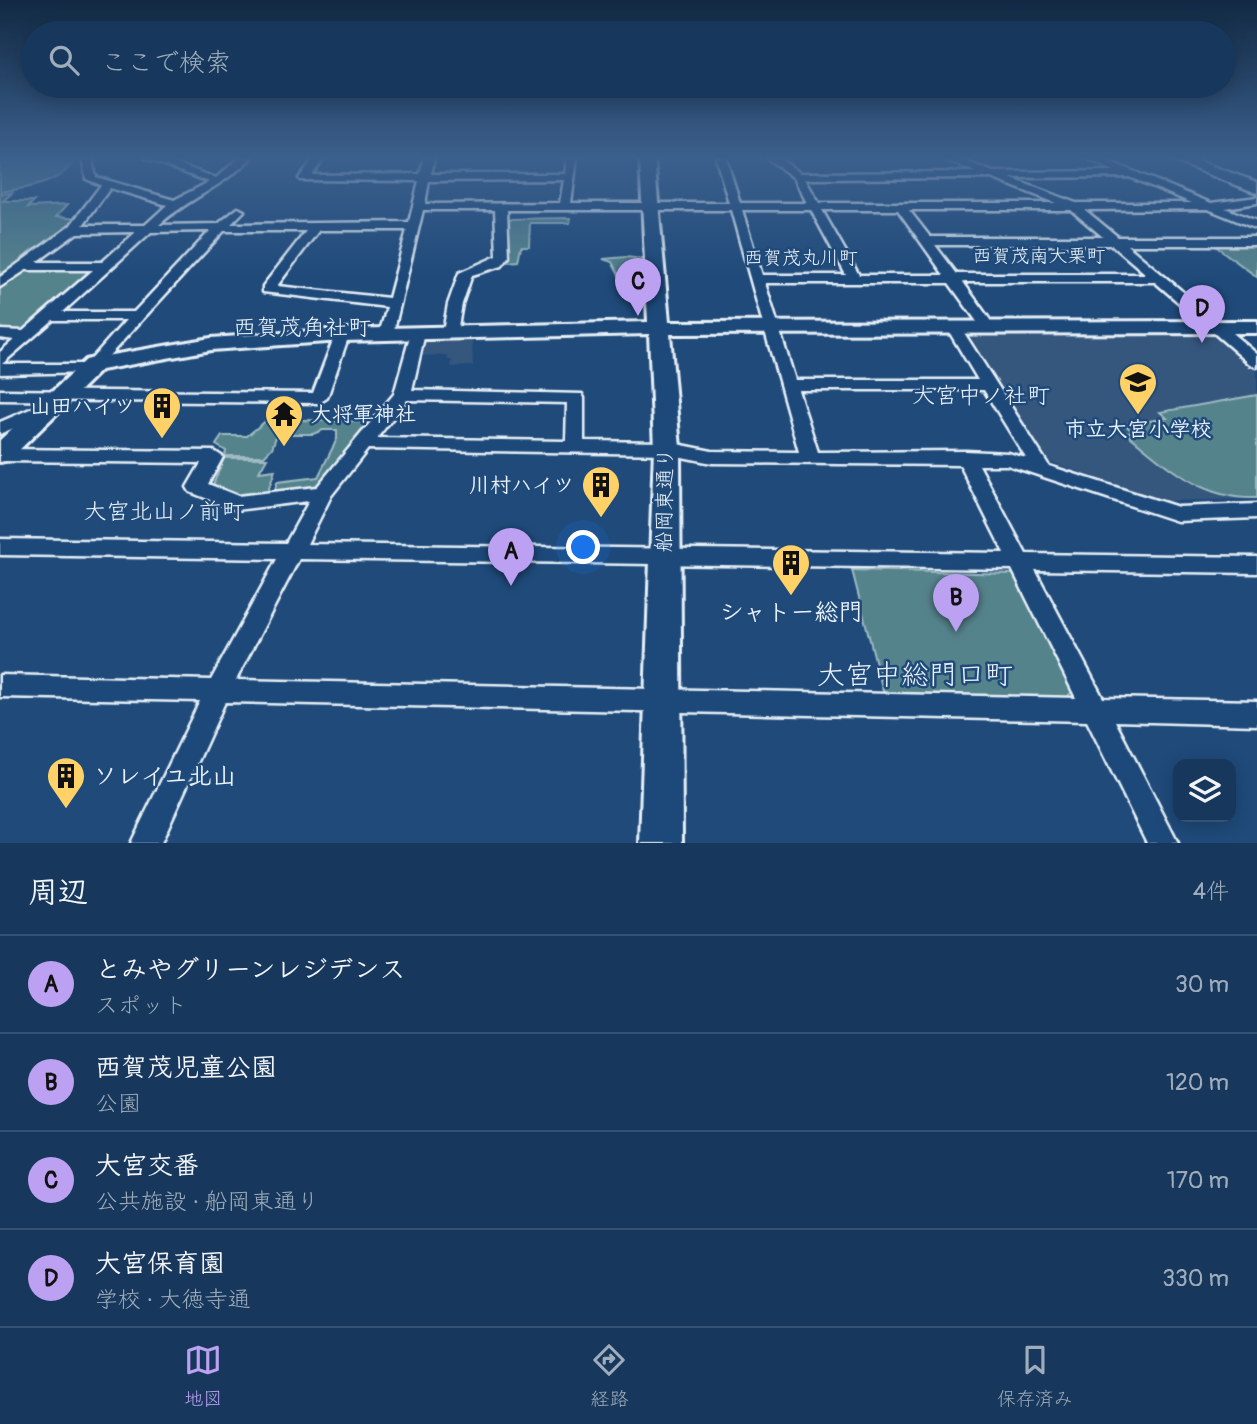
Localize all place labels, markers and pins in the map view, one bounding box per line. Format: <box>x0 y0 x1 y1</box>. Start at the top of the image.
pin: C <box>615 258 661 316</box>
pin: D <box>1179 285 1225 343</box>
school or university icon: 市立大宮小学校 <box>1117 361 1159 416</box>
building icon: 山田ハイツ <box>141 385 183 440</box>
place label: 山田ハイツ <box>30 393 135 420</box>
temple icon: 大将軍神社 <box>263 393 305 448</box>
place label: 大将軍神社 <box>311 401 416 428</box>
place label: 市立大宮小学校 <box>1065 416 1212 443</box>
building icon: 川村ハイツ <box>580 464 622 519</box>
place label: 川村ハイツ <box>469 472 574 499</box>
pin: A <box>488 528 534 586</box>
building icon: シャトー総門 <box>770 542 812 597</box>
pin: B <box>933 574 979 632</box>
place label: シャトー総門 <box>719 598 863 627</box>
building icon: ソレイユ北山 <box>45 755 87 810</box>
place label: ソレイユ北山 <box>93 762 236 791</box>

